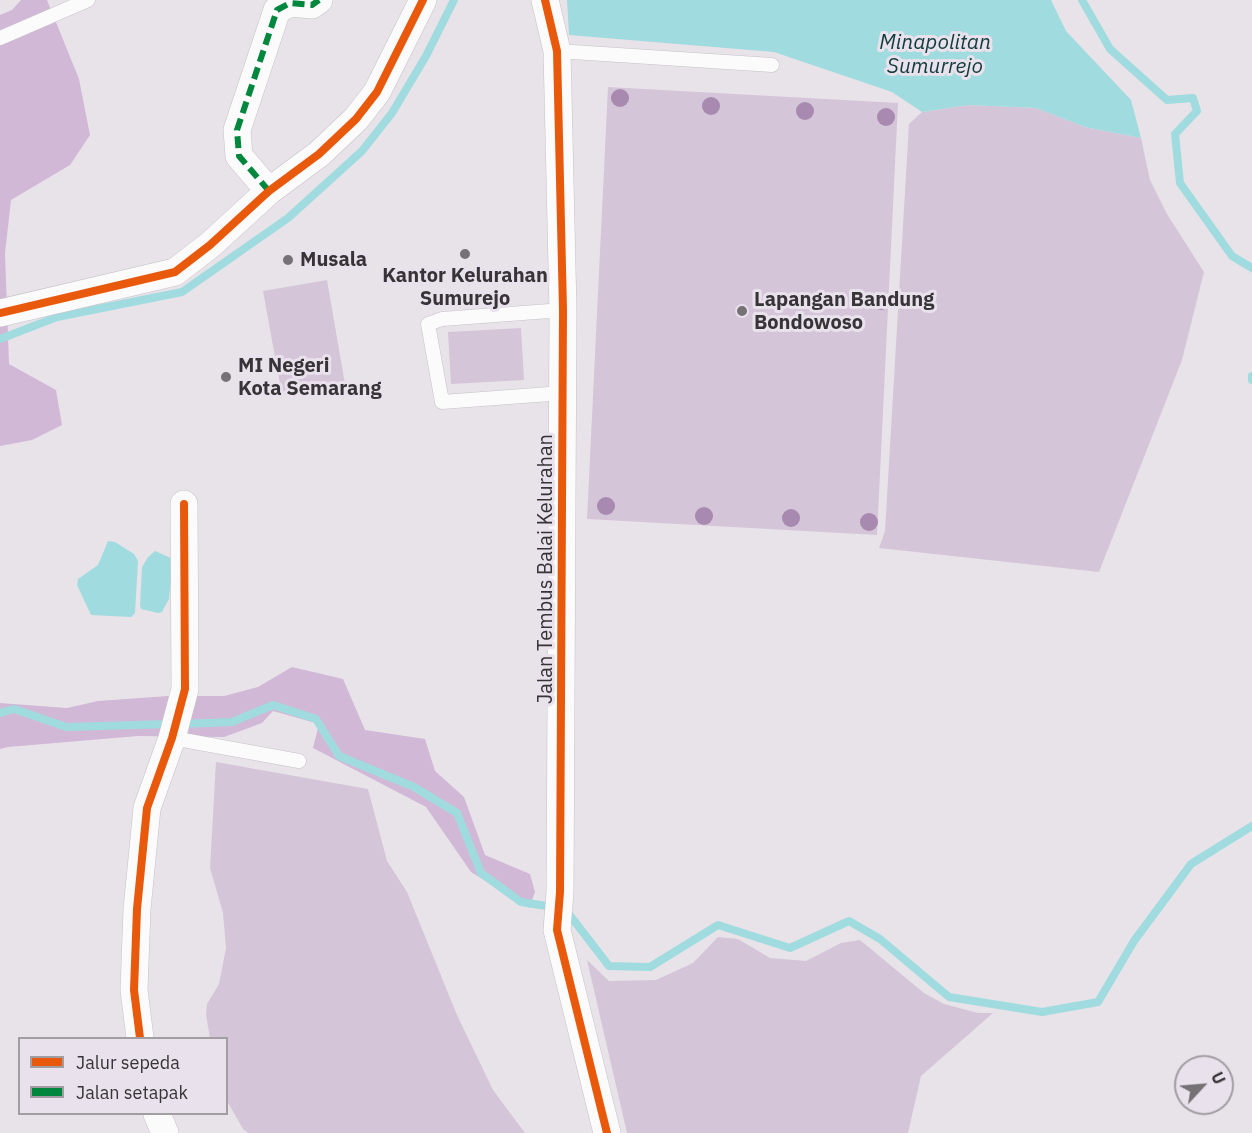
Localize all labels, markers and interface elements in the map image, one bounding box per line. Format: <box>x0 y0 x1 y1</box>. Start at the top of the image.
water label: Minapolitan Sumurrejo <box>879 30 991 80</box>
marker: Kantor Kelurahan Sumurejo <box>458 247 472 261</box>
place label: Musala <box>300 248 367 272</box>
marker: Musala <box>281 253 295 267</box>
place label: Kantor Kelurahan Sumurejo <box>382 264 548 311</box>
place label: Lapangan Bandung Bondowoso <box>754 288 934 335</box>
marker: Lapangan Bandung Bondowoso <box>735 304 749 318</box>
place label: MI Negeri Kota Semarang <box>238 354 381 401</box>
marker: MI Negeri Kota Semarang <box>219 370 233 384</box>
street label: Jalan Tembus Balai Kelurahan <box>534 434 558 704</box>
legend <box>18 1037 228 1115</box>
text: Jalur sepeda <box>76 1051 180 1074</box>
north arrow <box>1174 1055 1234 1115</box>
text: U <box>1207 1069 1230 1087</box>
text: Jalan setapak <box>76 1081 188 1104</box>

